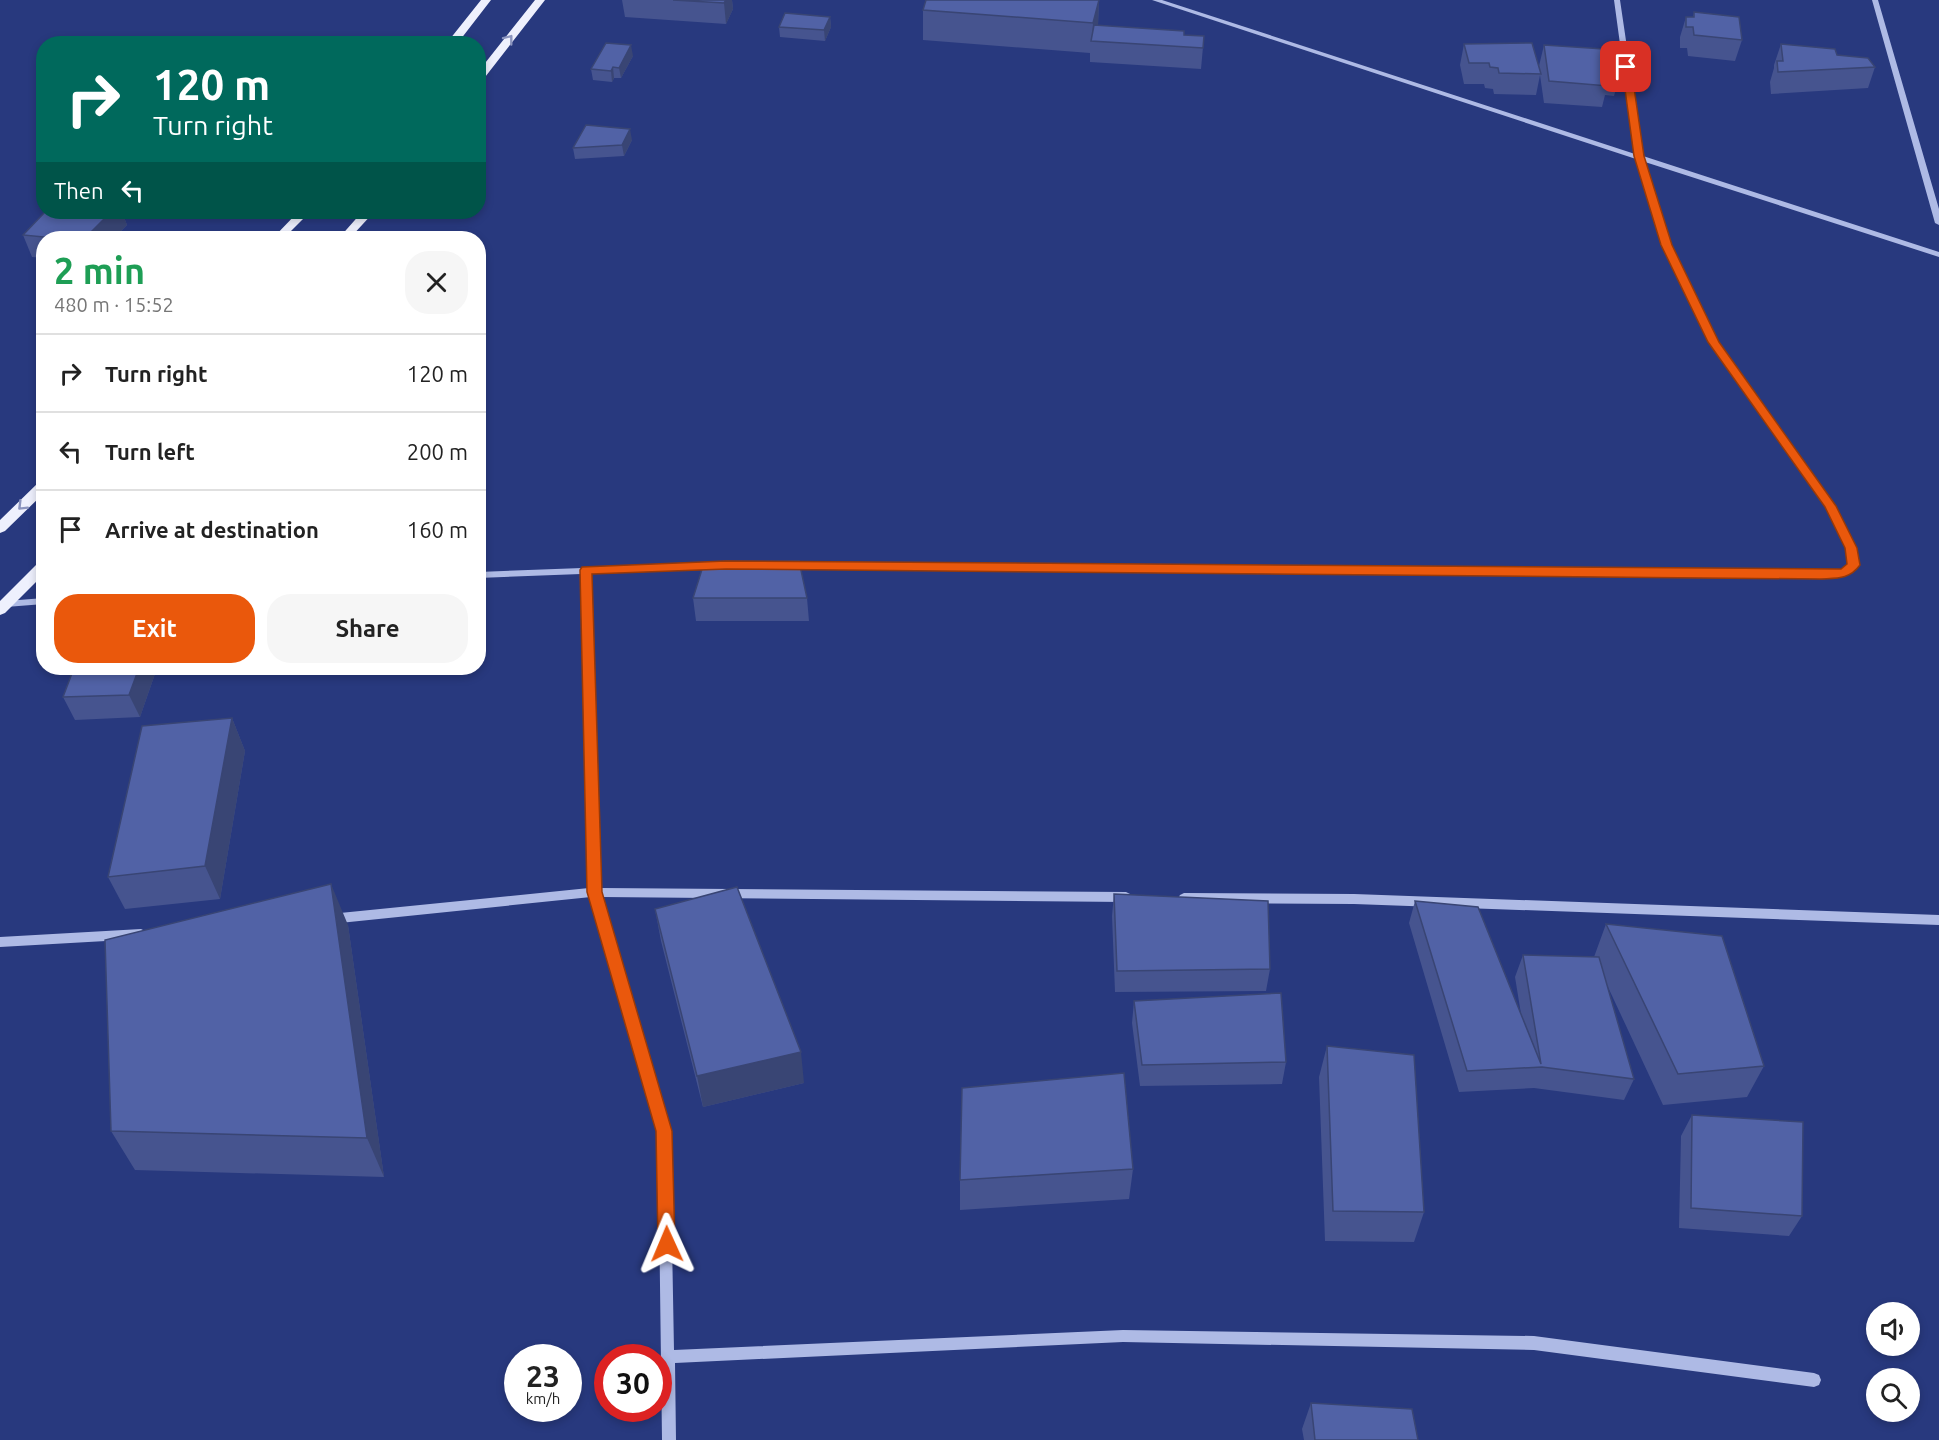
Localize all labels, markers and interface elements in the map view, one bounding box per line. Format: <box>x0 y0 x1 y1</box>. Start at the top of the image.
one-way arrow <box>502 35 513 46</box>
pin <box>1600 41 1651 92</box>
icon: arrive <box>1609 50 1642 83</box>
icon: right <box>54 60 132 138</box>
text: 120 m <box>153 61 270 108</box>
text: Turn right <box>153 110 273 140</box>
icon: left <box>116 174 149 207</box>
text: Then <box>54 178 104 203</box>
text: 2 min <box>54 250 145 291</box>
button: close <box>405 251 468 314</box>
text: 480 m · 15:52 <box>54 293 174 316</box>
icon: right <box>54 357 87 390</box>
text: Turn right <box>105 361 207 386</box>
text: 120 m <box>407 361 468 386</box>
icon: left <box>54 435 87 468</box>
text: Turn left <box>105 439 195 464</box>
text: 200 m <box>407 439 468 464</box>
one-way arrow <box>18 499 29 510</box>
icon: arrive <box>54 513 87 546</box>
text: Arrive at destination <box>105 517 319 542</box>
text: 160 m <box>407 517 468 542</box>
button: Exit <box>54 594 255 663</box>
button: Share <box>267 594 468 663</box>
position arrow <box>635 1212 699 1276</box>
map controls <box>1866 1302 1920 1422</box>
button: sound <box>1866 1302 1920 1356</box>
speed limit sign: 30 <box>594 1344 672 1422</box>
text: 23 <box>526 1359 560 1393</box>
button: search <box>1866 1368 1920 1422</box>
text: km/h <box>526 1390 560 1407</box>

